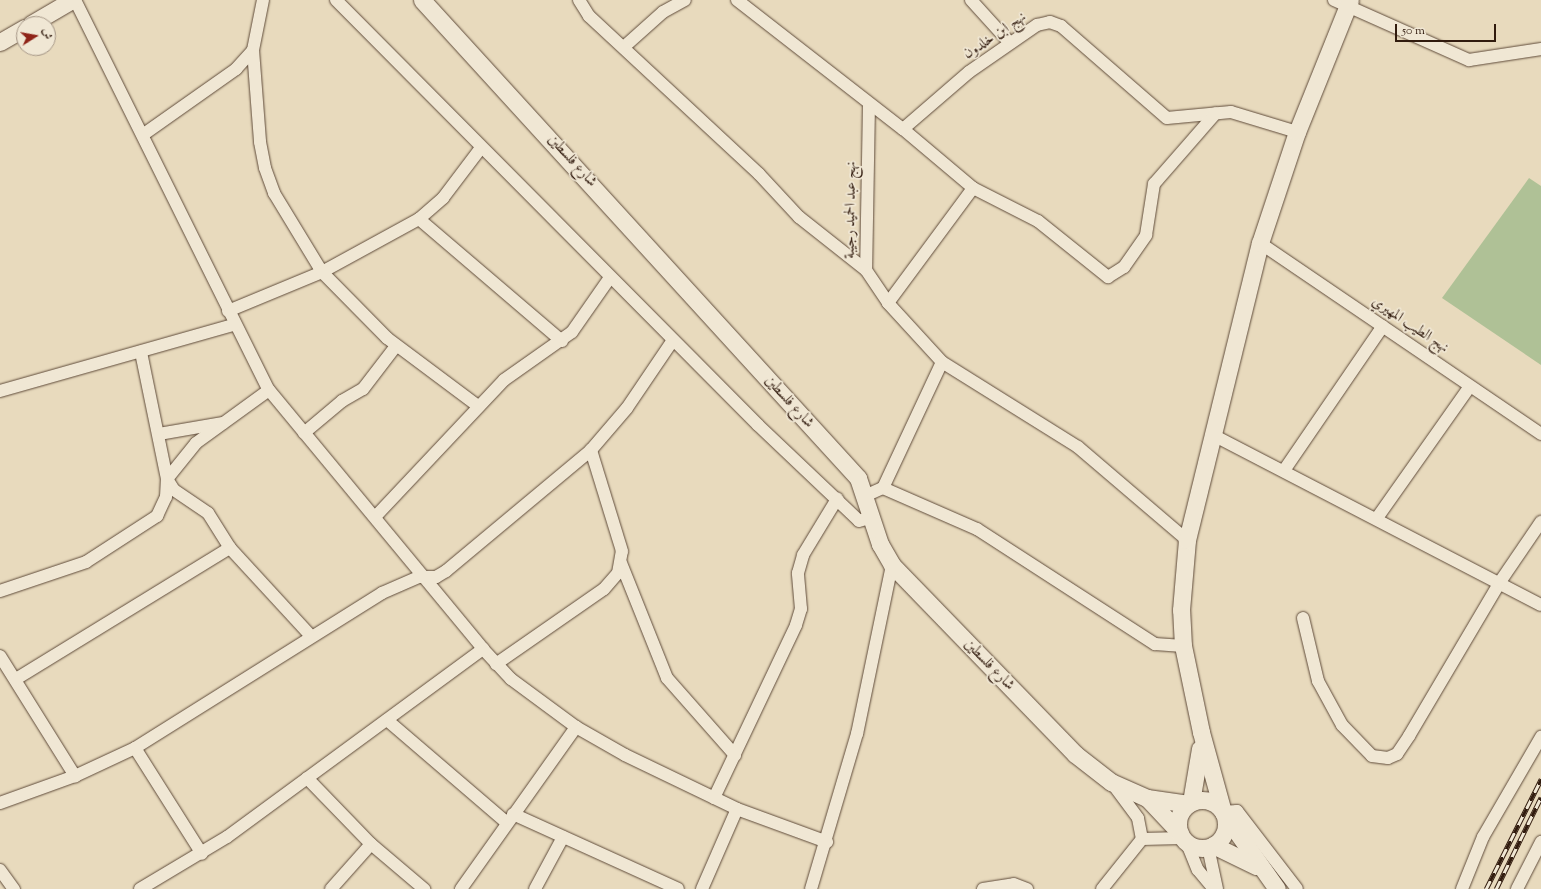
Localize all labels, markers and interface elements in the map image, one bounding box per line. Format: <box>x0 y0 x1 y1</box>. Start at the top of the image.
street label: نهج ابن خلدون <box>960 8 1030 64</box>
north arrow <box>16 16 56 56</box>
scale bar <box>1397 16 1498 42</box>
text: 50 m <box>1402 22 1425 40</box>
text: ش <box>38 27 56 41</box>
street label: شارع فلسطين <box>544 131 600 191</box>
street label: نهج عبد الحميد رجيبة <box>841 161 861 259</box>
street label: نهج الطيب المهيري <box>1368 293 1452 357</box>
street label: شارع فلسطين <box>761 372 817 432</box>
street label: شارع فلسطين <box>960 635 1018 695</box>

